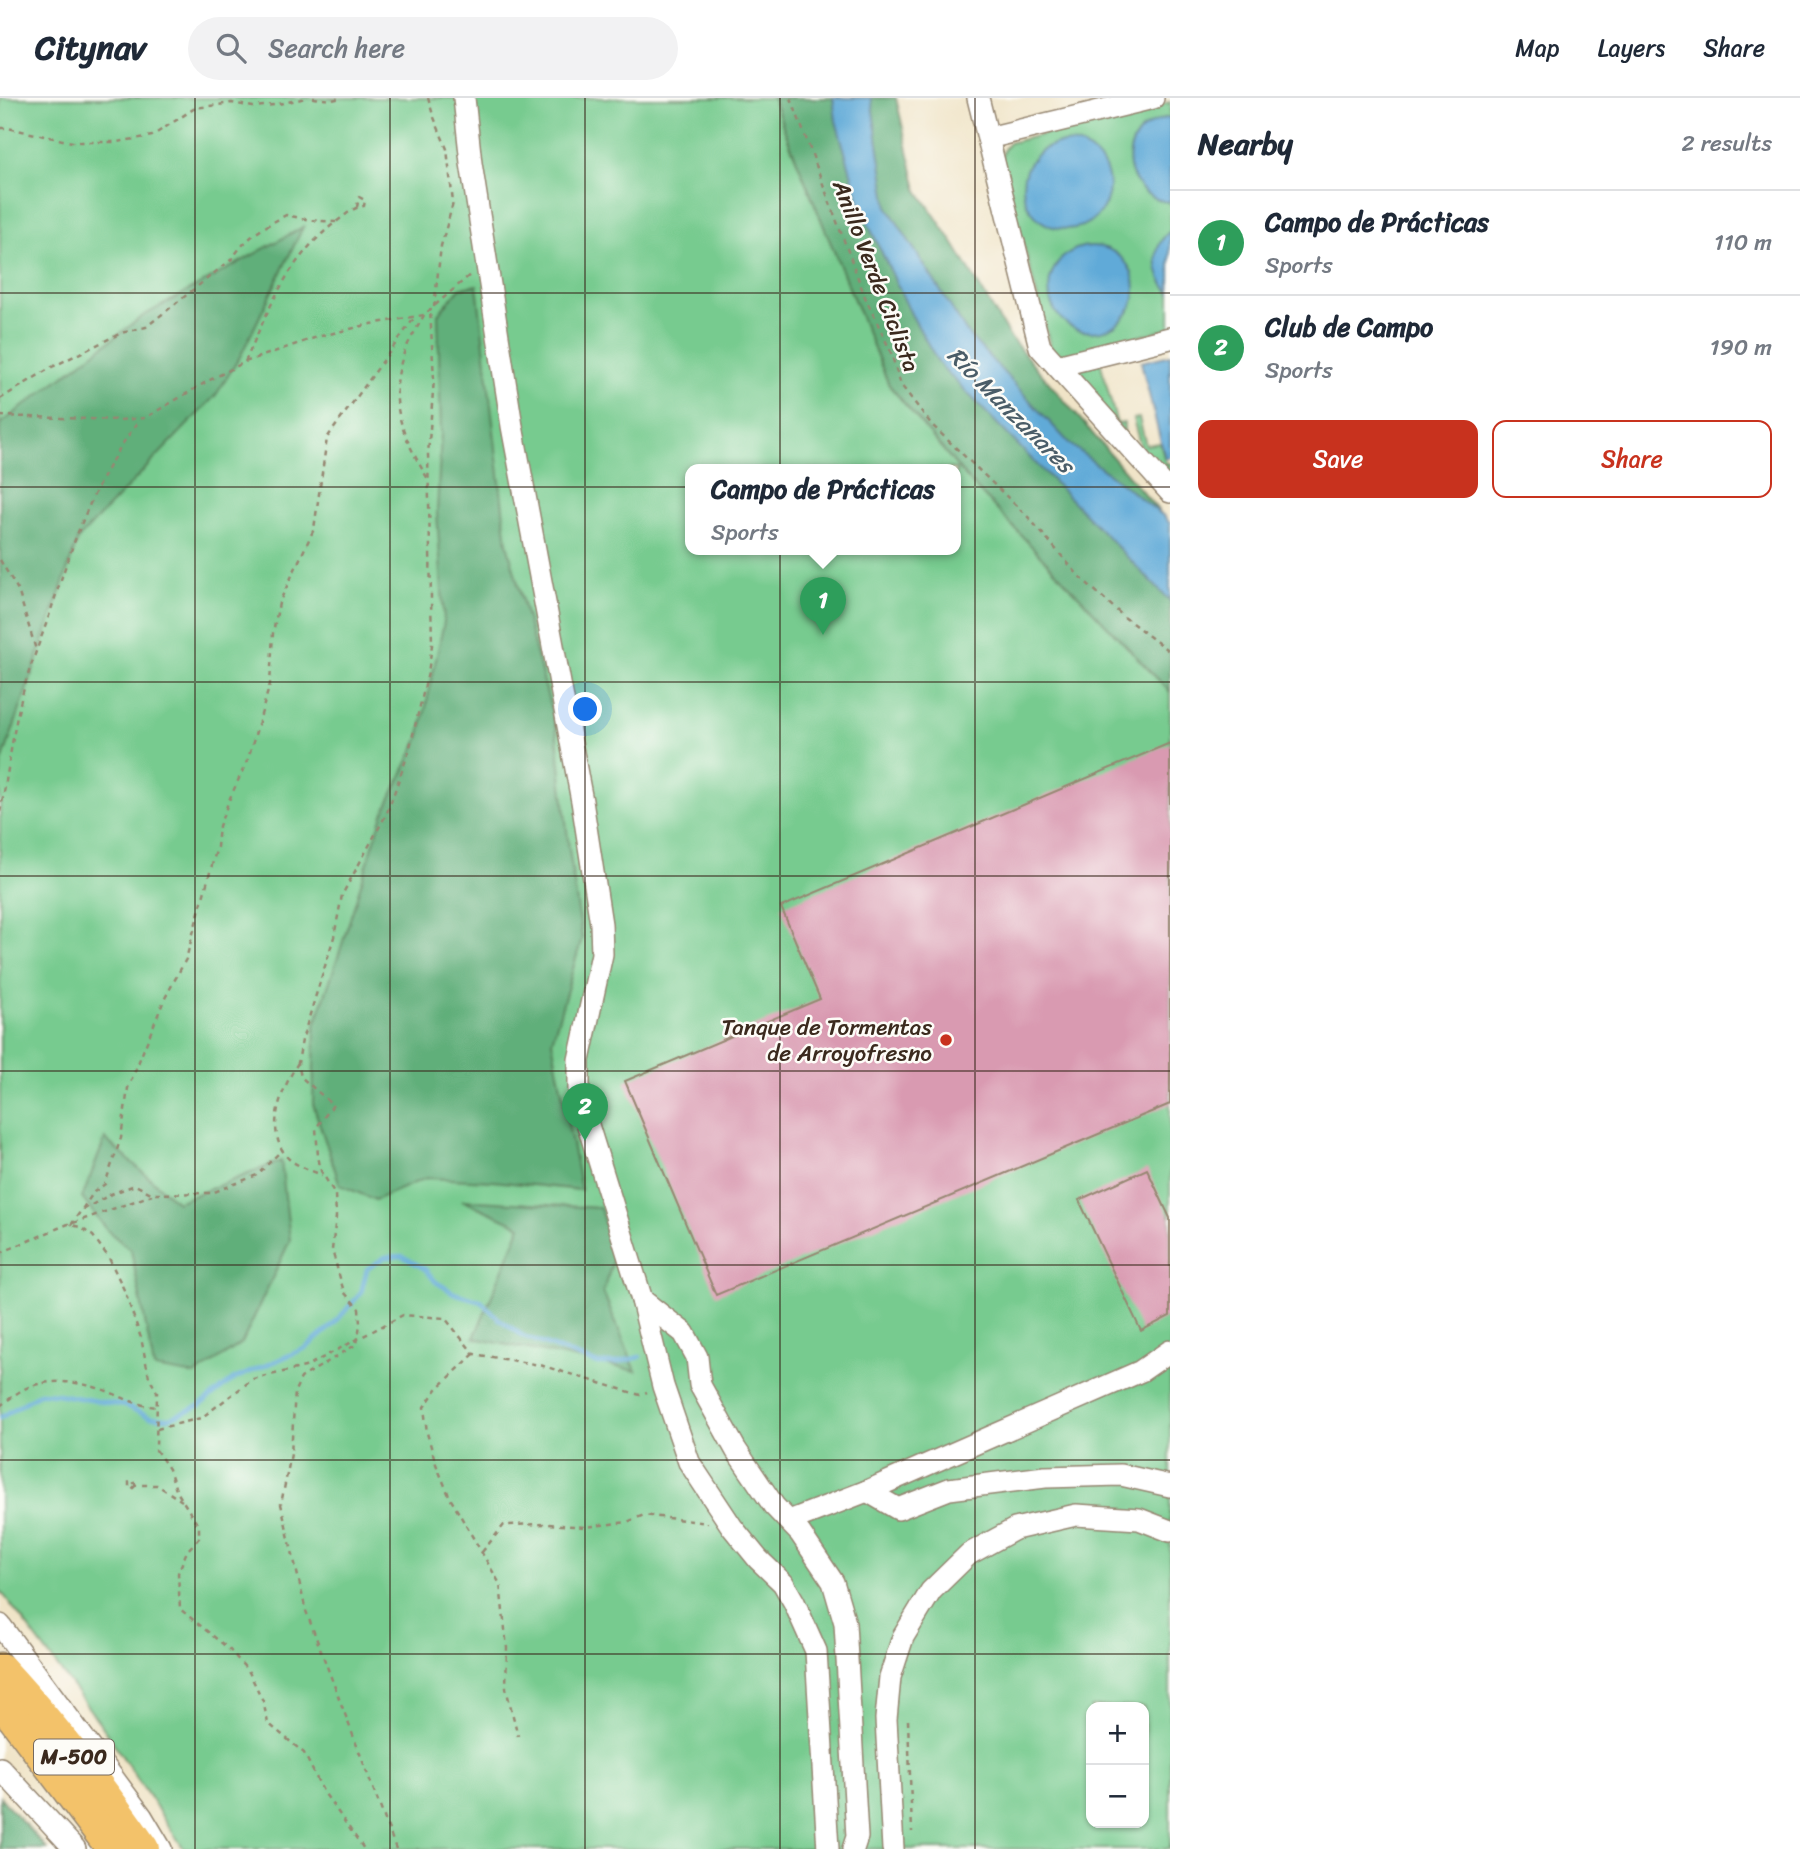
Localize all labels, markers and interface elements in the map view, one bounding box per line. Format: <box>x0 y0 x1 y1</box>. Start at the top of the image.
search box <box>188 17 678 80</box>
text: Citynav <box>35 19 146 77</box>
text: Search here <box>268 25 405 71</box>
text: Map <box>1515 27 1560 69</box>
text: Layers <box>1598 27 1665 69</box>
text: Share <box>1703 27 1765 69</box>
icon: search <box>212 29 250 67</box>
text: Nearby <box>1198 117 1293 171</box>
text: 2 results <box>1681 123 1772 164</box>
street label: Anillo Verde Ciclista <box>820 173 932 378</box>
text: Campo de Prácticas <box>1265 199 1489 245</box>
text: 1 <box>1216 222 1226 263</box>
text: 110 m <box>1714 222 1772 263</box>
text: Sports <box>1265 245 1333 286</box>
text: Club de Campo <box>1265 304 1433 350</box>
text: 2 <box>1214 327 1228 368</box>
text: 190 m <box>1710 327 1772 368</box>
water label: Río Manzanares <box>937 336 1087 486</box>
text: Sports <box>1265 350 1333 391</box>
button: Save <box>1198 420 1478 498</box>
button: Share <box>1492 420 1772 498</box>
popup <box>685 464 961 555</box>
text: Campo de Prácticas <box>711 466 935 512</box>
text: Sports <box>711 512 779 553</box>
pin: 1 <box>800 577 846 635</box>
your location <box>568 692 602 726</box>
place label: Tanque de Tormentas de Arroyofresno <box>722 1007 932 1074</box>
marker: Tanque de Tormentas de Arroyofresno <box>938 1032 954 1048</box>
pin: 2 <box>562 1083 608 1141</box>
map controls <box>1086 1702 1149 1828</box>
button: + <box>1086 1702 1149 1765</box>
road number: M-500 <box>34 1740 114 1774</box>
button: − <box>1086 1765 1149 1828</box>

